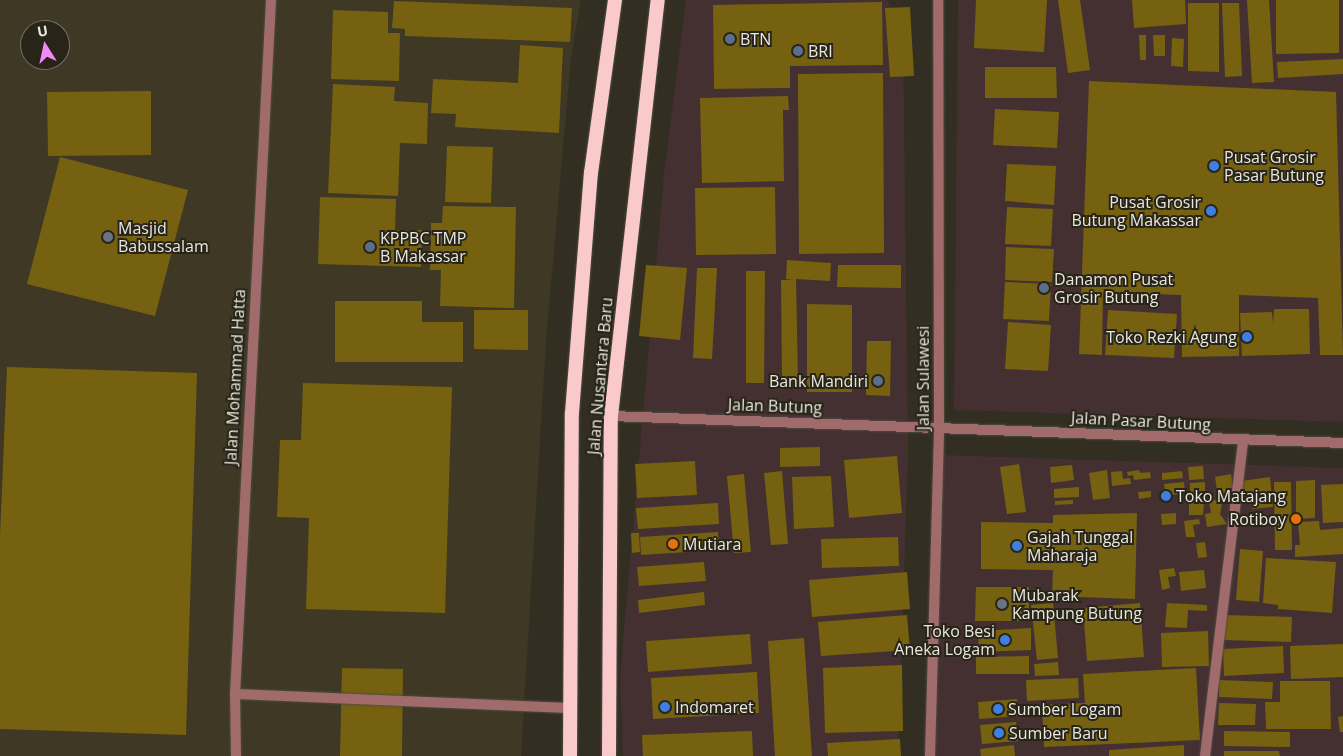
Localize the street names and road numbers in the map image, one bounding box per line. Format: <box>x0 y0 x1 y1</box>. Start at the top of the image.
street label: Jalan Mohammad Hatta <box>221 288 249 466</box>
street label: Jalan Nusantara Baru <box>584 296 616 456</box>
street label: Jalan Sulawesi <box>913 326 933 430</box>
street label: Jalan Butung <box>728 395 822 417</box>
street label: Jalan Pasar Butung <box>1071 408 1211 434</box>

